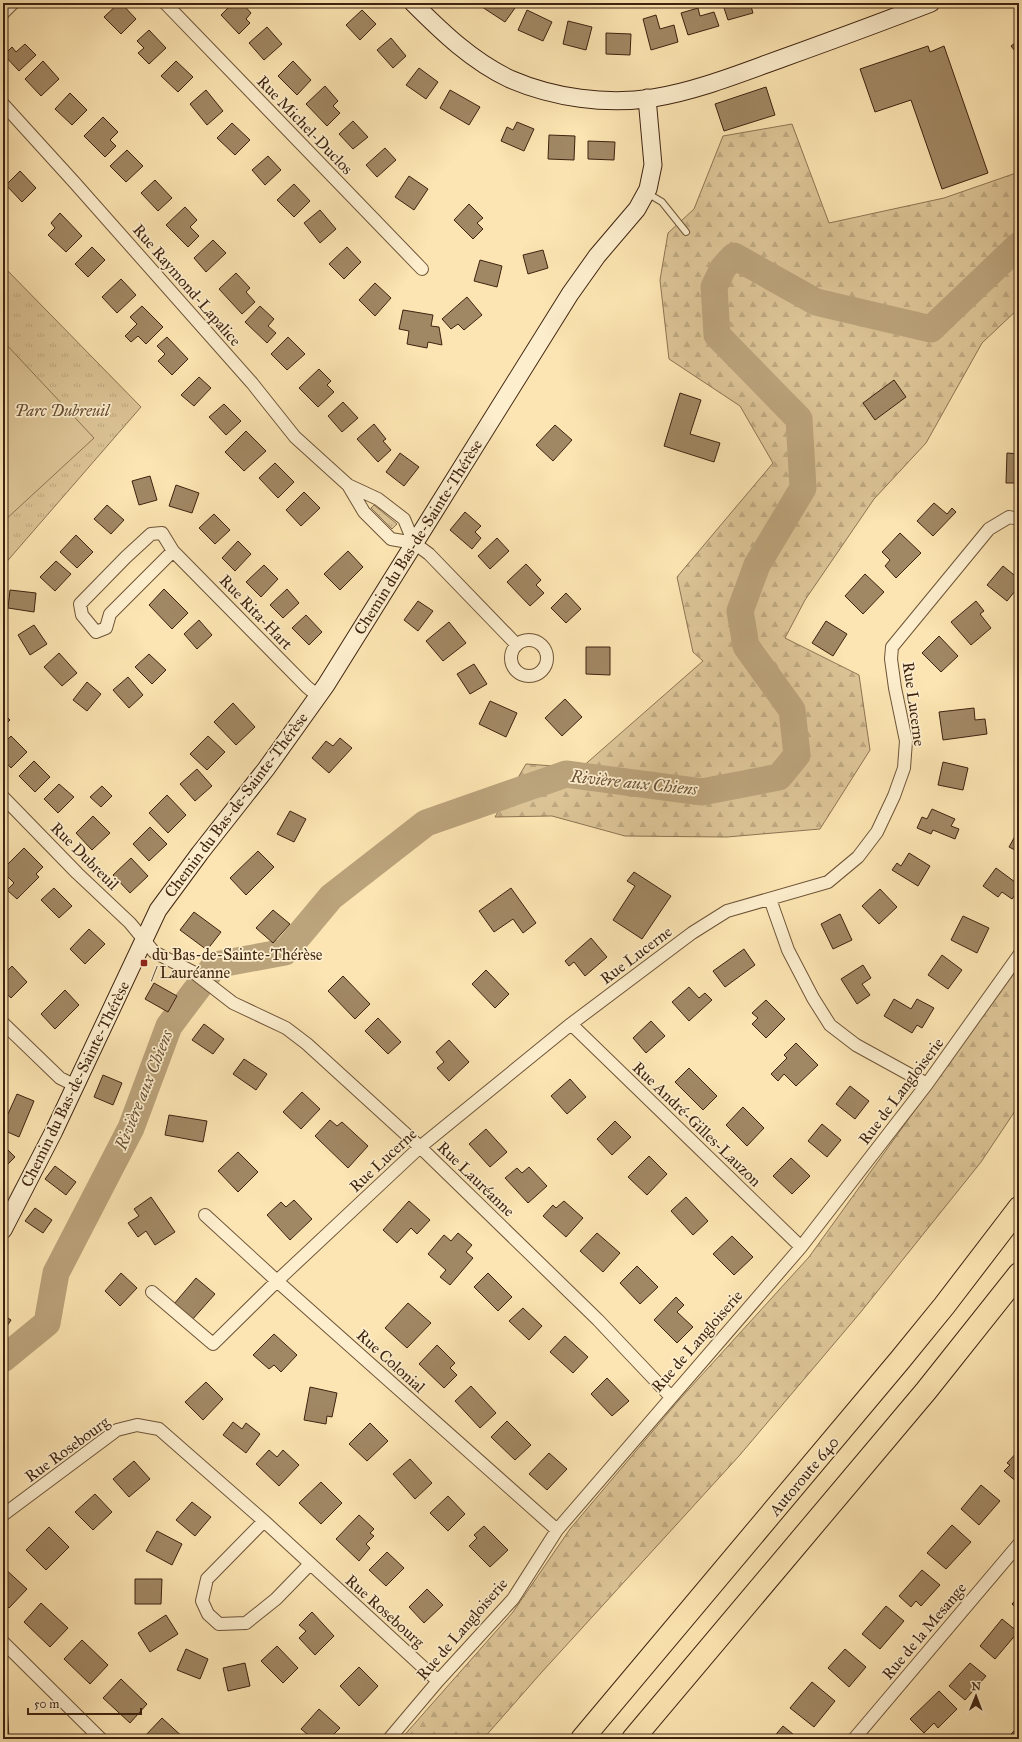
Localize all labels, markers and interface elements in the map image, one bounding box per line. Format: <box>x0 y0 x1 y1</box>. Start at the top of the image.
street label: Rue Michel-Duclos <box>253 72 357 178</box>
street label: Rue Raymond-Lapalice <box>129 220 245 350</box>
park label: Parc Dubreuil <box>15 401 111 420</box>
street label: Chemin du Bas-de-Sainte-Thérèse <box>350 436 486 638</box>
street label: Rue Rita-Hart <box>216 571 297 654</box>
street label: Rue Lucerne <box>899 661 929 748</box>
street label: Chemin du Bas-de-Sainte-Thérèse <box>160 708 312 901</box>
water label: Rivière aux Chiens <box>569 766 699 800</box>
street label: Rue Dubreuil <box>47 818 123 894</box>
street label: Rue Lucerne <box>596 922 676 988</box>
place label: du Bas-de-Sainte-Thérèse / Lauréanne <box>150 945 323 982</box>
marker: du Bas-de-Sainte-Thérèse / Lauréanne <box>139 958 149 968</box>
street label: Chemin du Bas-de-Sainte-Thérèse <box>17 978 133 1190</box>
water label: Rivière aux Chiens <box>110 1026 178 1154</box>
street label: Rue de Langloiserie <box>855 1034 948 1149</box>
street label: Rue André-Gilles-Lauzon <box>629 1058 766 1191</box>
street label: Rue Lucerne <box>346 1124 421 1196</box>
street label: Rue Lauréanne <box>433 1137 519 1221</box>
street label: Rue de Langloiserie <box>648 1286 747 1397</box>
street label: Rue Colonial <box>353 1325 430 1397</box>
street label: Rue Rosebourg <box>21 1412 114 1487</box>
street label: Autoroute 640 <box>765 1432 843 1520</box>
street label: Rue Rosebourg <box>341 1571 429 1652</box>
street label: Rue de Langloiserie <box>413 1574 512 1685</box>
street label: Rue de la Mesange <box>878 1578 971 1684</box>
north arrow <box>956 1676 996 1716</box>
text: N <box>971 1680 982 1693</box>
scale bar <box>28 1690 141 1716</box>
text: 50 m <box>34 1697 59 1711</box>

